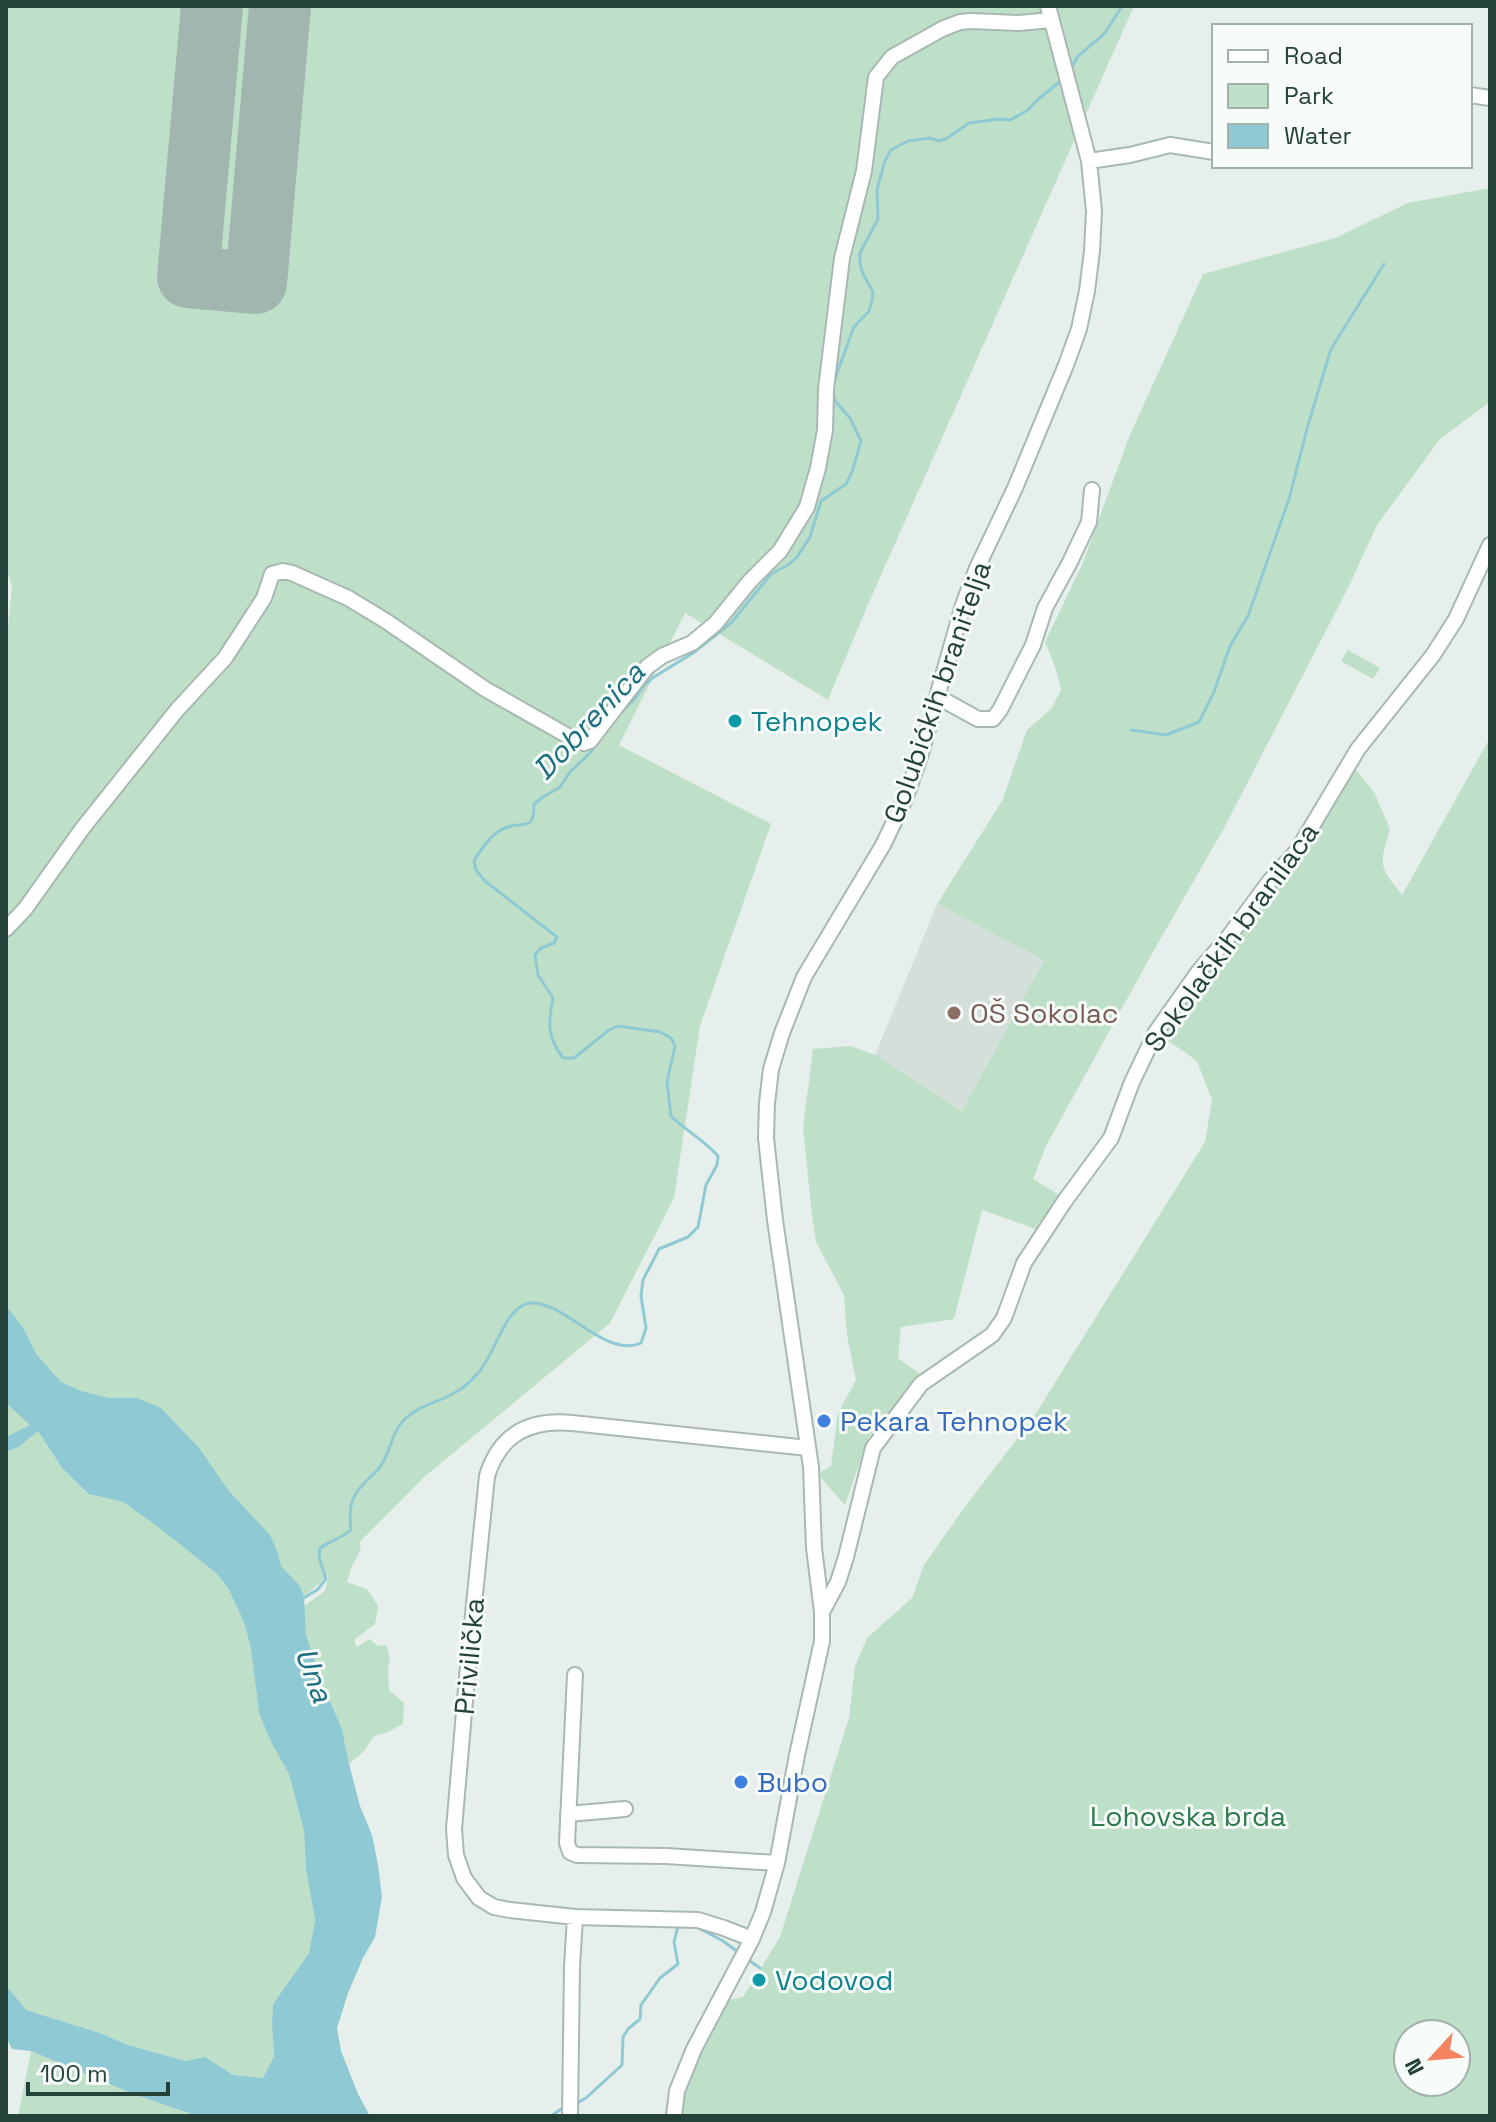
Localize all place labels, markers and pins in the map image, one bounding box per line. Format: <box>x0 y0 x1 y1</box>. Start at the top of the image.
place label: Tehnopek <box>751 703 883 739</box>
marker: Tehnopek <box>726 712 744 730</box>
place label: OŠ Sokolac <box>970 995 1119 1031</box>
marker: OŠ Sokolac <box>945 1004 963 1022</box>
place label: Pekara Tehnopek <box>840 1403 1068 1439</box>
marker: Pekara Tehnopek <box>815 1412 833 1430</box>
place label: Bubo <box>757 1764 828 1800</box>
marker: Bubo <box>732 1773 750 1791</box>
place label: Vodovod <box>775 1962 893 1998</box>
marker: Vodovod <box>750 1971 768 1989</box>

